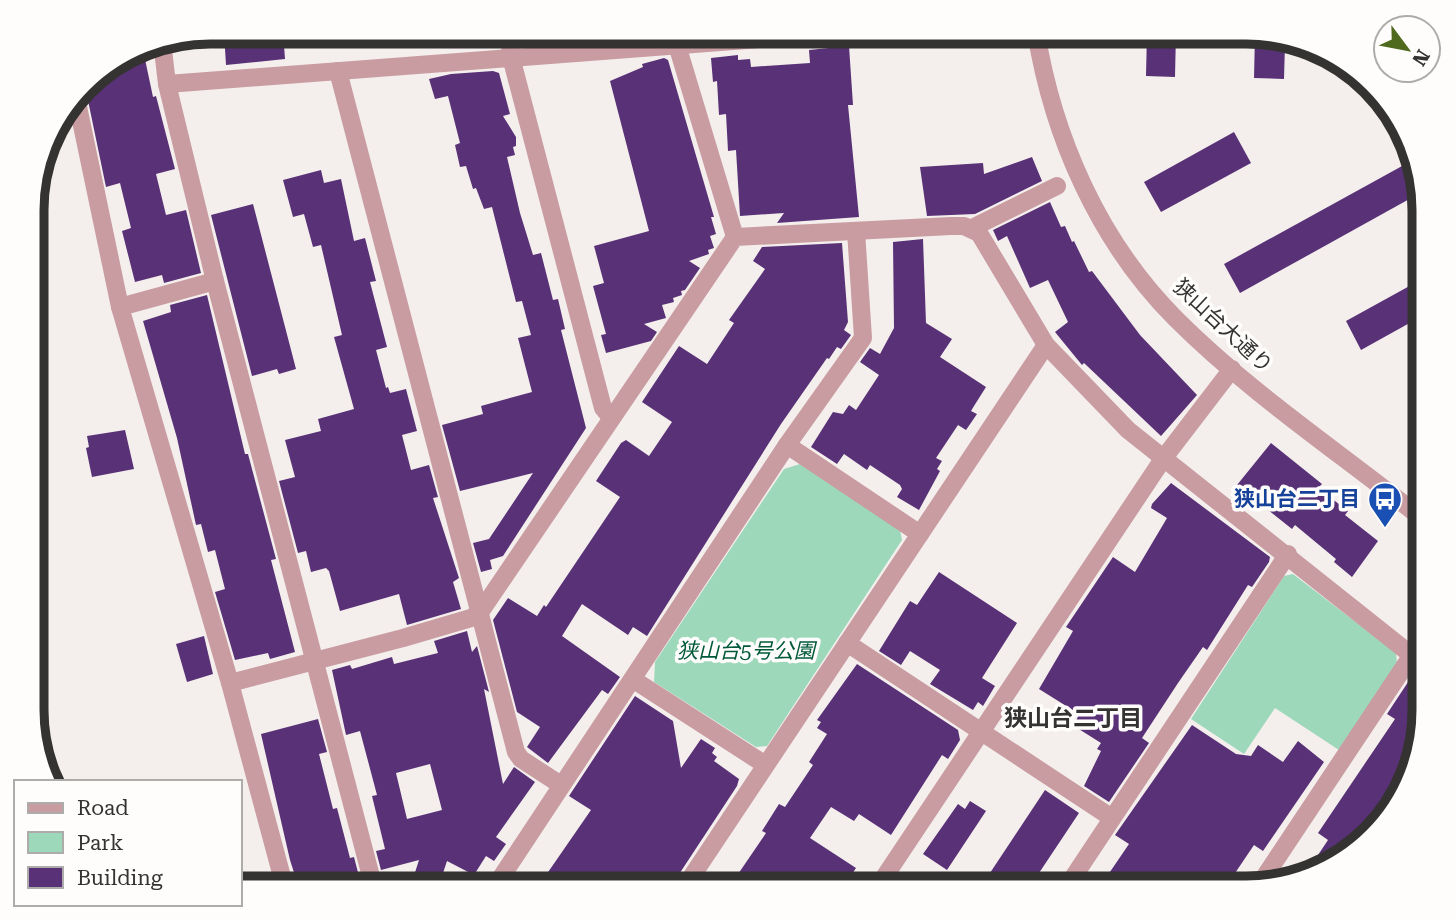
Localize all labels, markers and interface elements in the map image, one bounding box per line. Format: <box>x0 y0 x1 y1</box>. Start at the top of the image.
north arrow <box>1372 14 1442 84</box>
text: N <box>1407 45 1435 70</box>
street label: 狭山台大通り <box>1169 274 1277 378</box>
bus stop icon: 狭山台二丁目 <box>1366 480 1404 529</box>
place label: 狭山台二丁目 <box>1234 487 1360 511</box>
park label: 狭山台5号公園 <box>677 639 818 663</box>
district label: 狭山台二丁目 <box>1004 705 1142 732</box>
legend <box>14 780 242 906</box>
text: Road <box>77 796 129 820</box>
text: Park <box>77 831 123 855</box>
text: Building <box>77 866 163 890</box>

